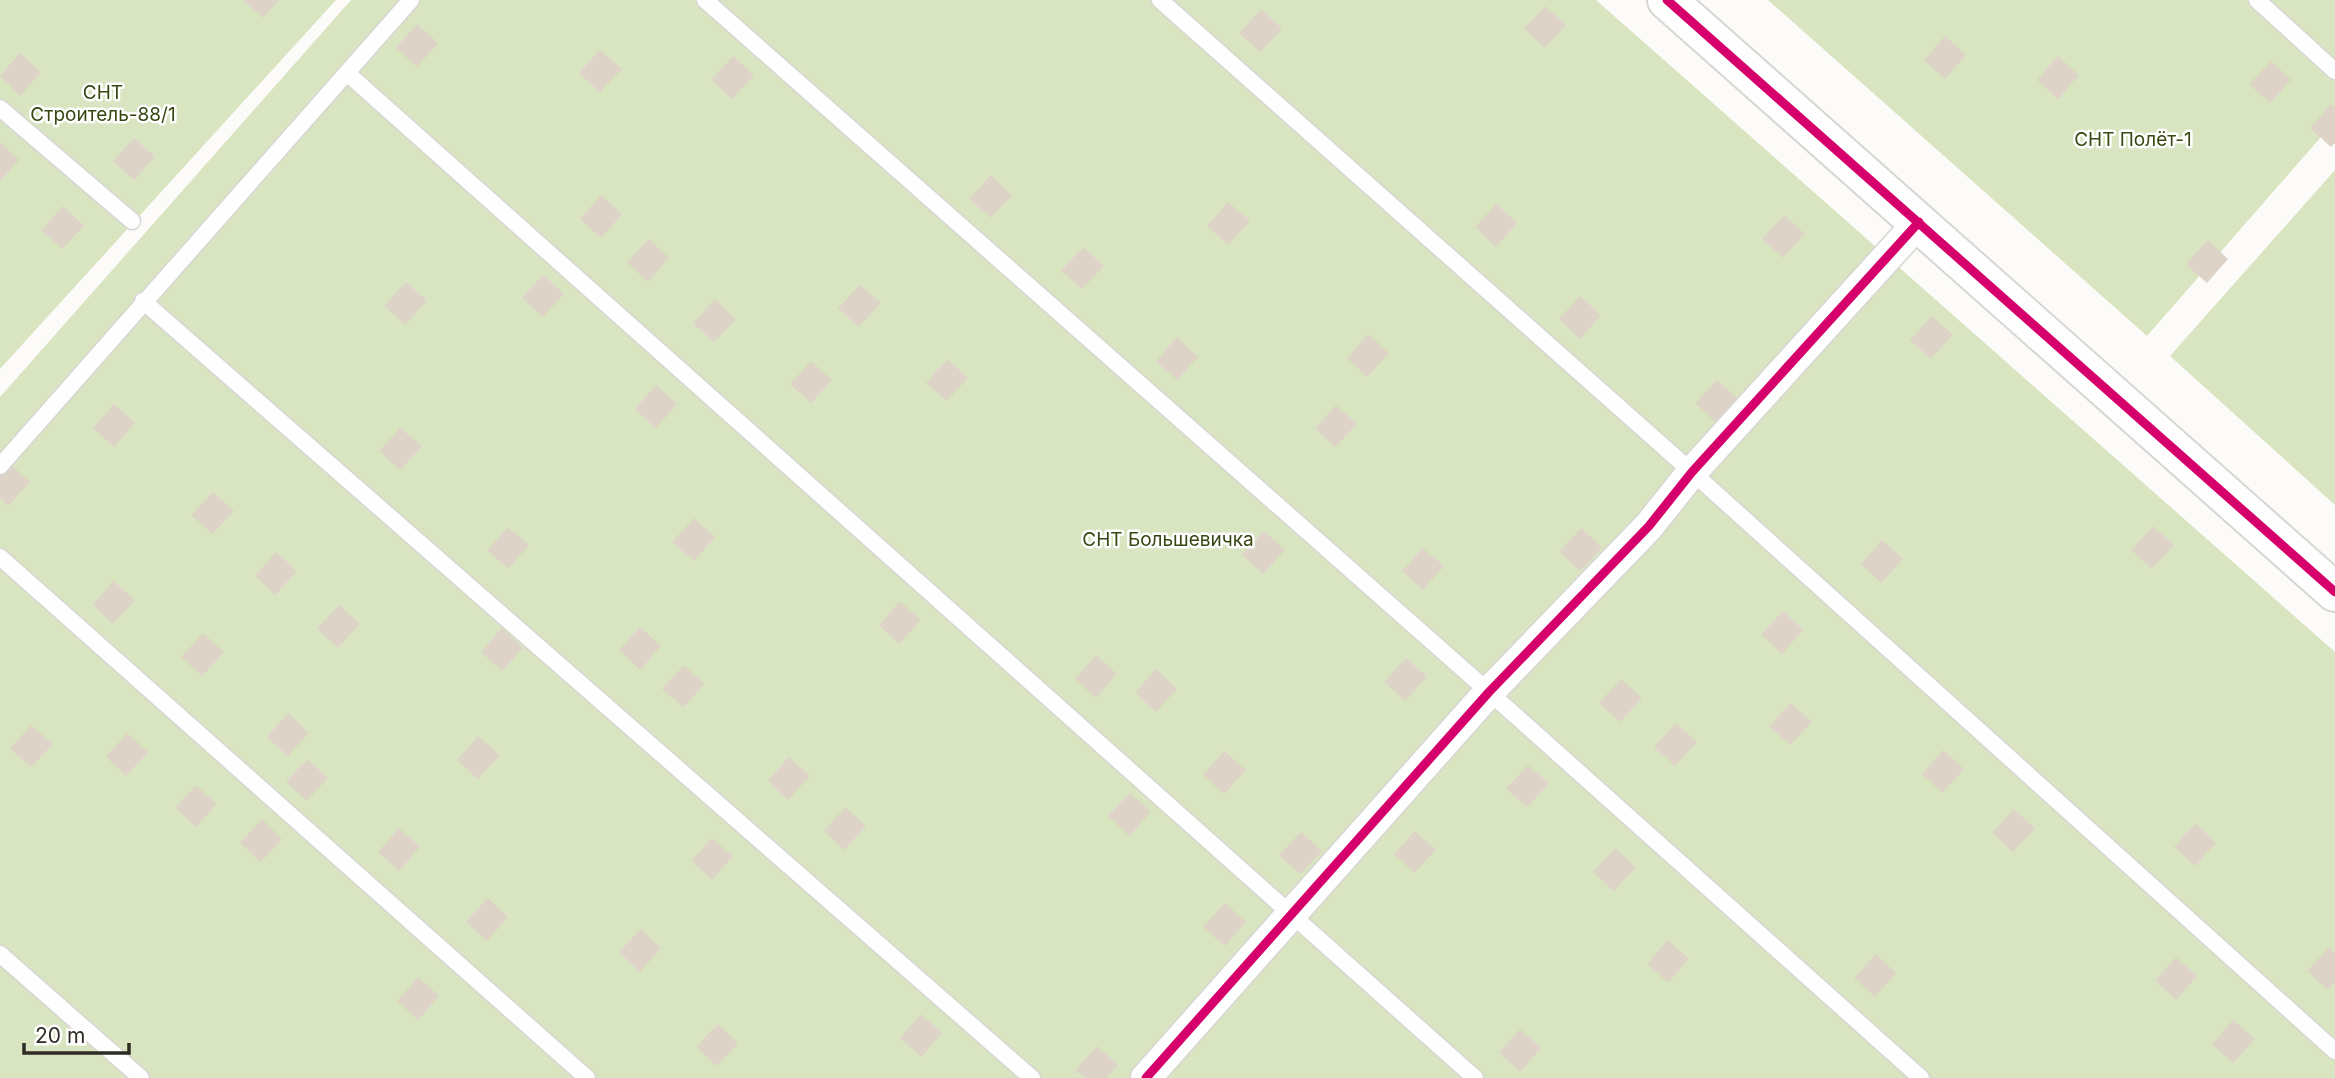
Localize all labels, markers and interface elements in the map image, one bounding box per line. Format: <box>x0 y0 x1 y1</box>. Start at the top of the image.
park label: СНТ Строитель-88/1 <box>30 81 176 126</box>
park label: СНТ Полёт-1 <box>2074 128 2192 151</box>
park label: СНТ Большевичка <box>1082 528 1254 551</box>
scale bar <box>24 1012 130 1056</box>
text: 20 m <box>35 1023 85 1048</box>

